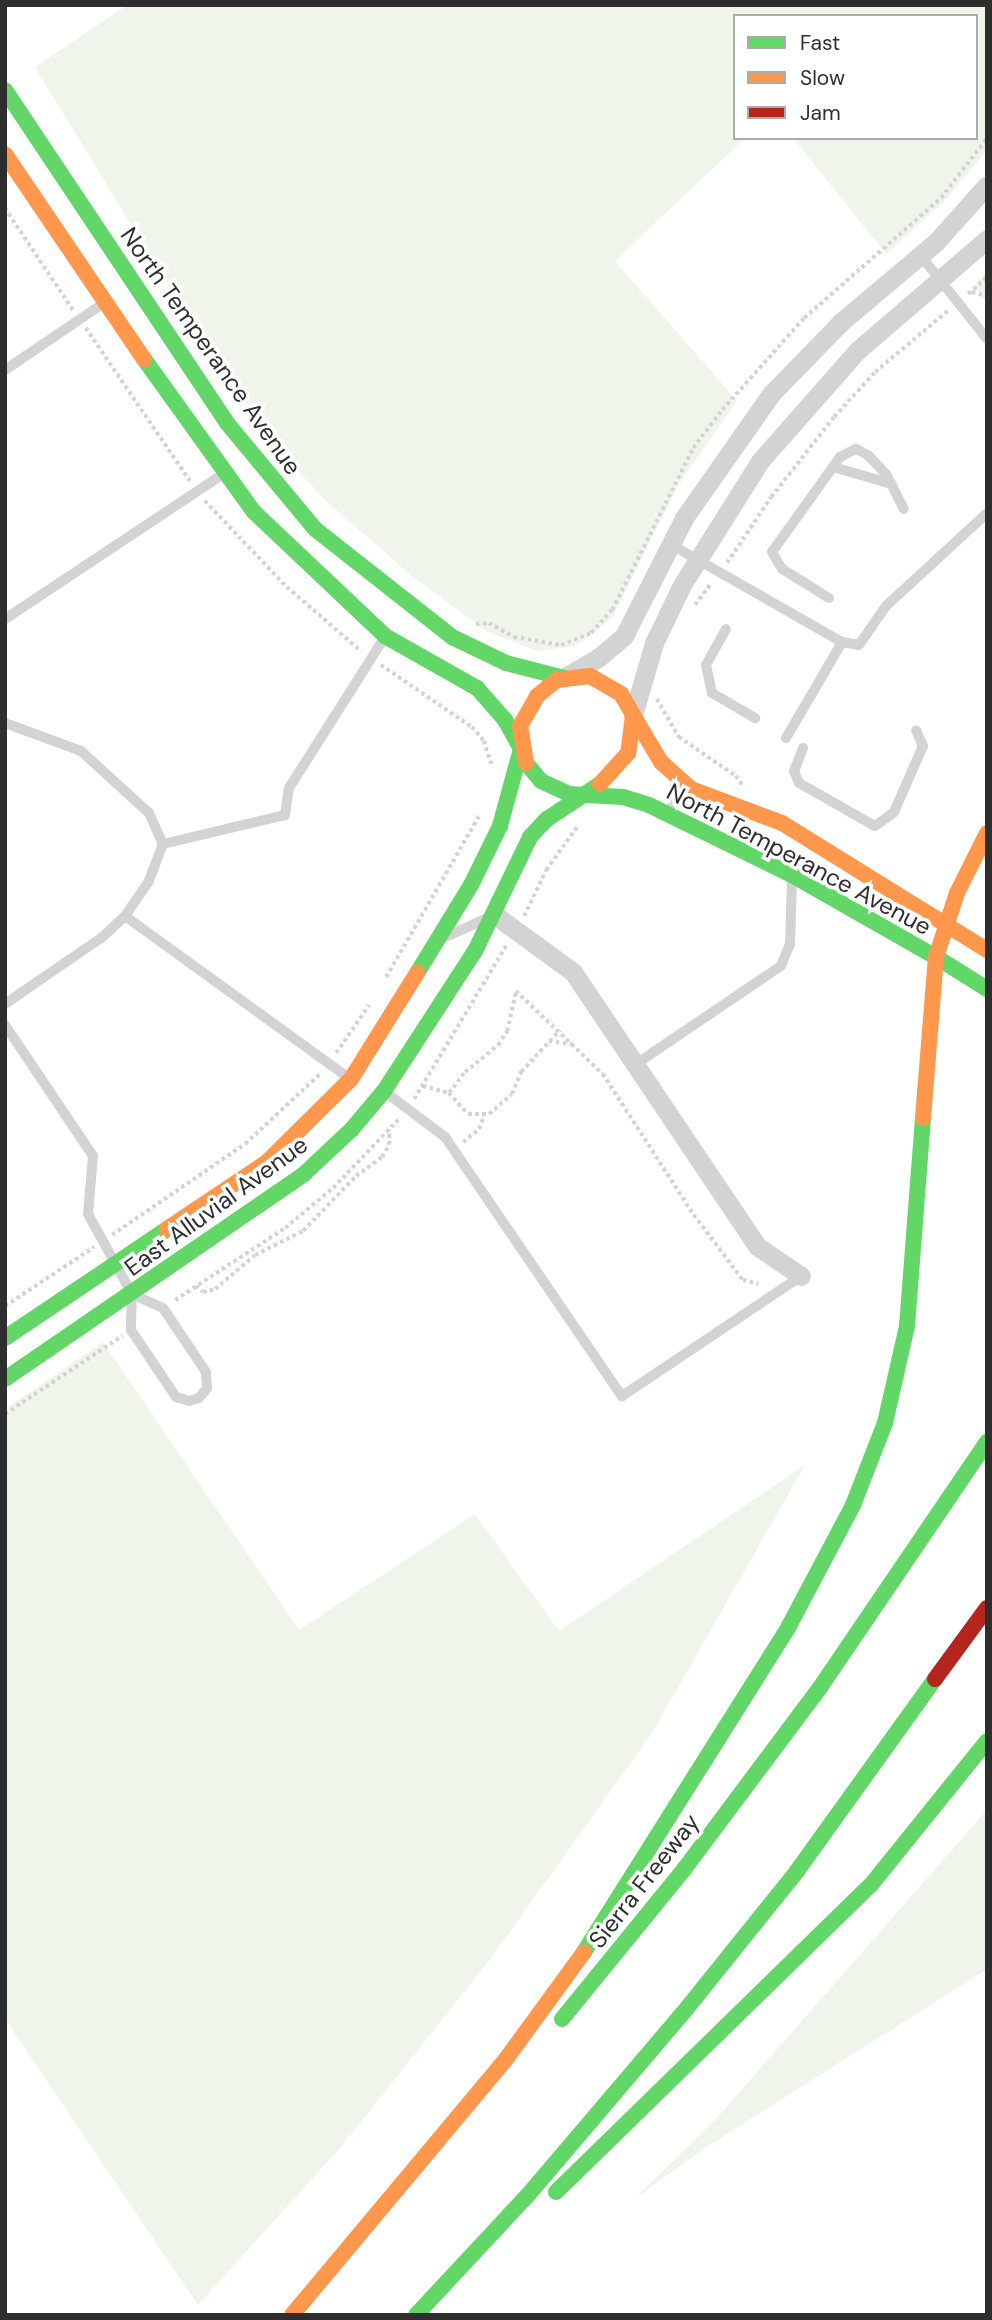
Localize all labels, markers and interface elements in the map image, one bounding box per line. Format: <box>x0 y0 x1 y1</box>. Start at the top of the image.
legend <box>733 14 978 140</box>
text: Fast <box>800 29 840 57</box>
text: Slow <box>800 64 845 92</box>
text: Jam <box>800 99 841 127</box>
street label: North Temperance Avenue <box>115 222 307 480</box>
street label: North Temperance Avenue <box>662 777 936 941</box>
street label: East Alluvial Avenue <box>119 1130 313 1282</box>
street label: Sierra Freeway <box>583 1808 705 1954</box>

